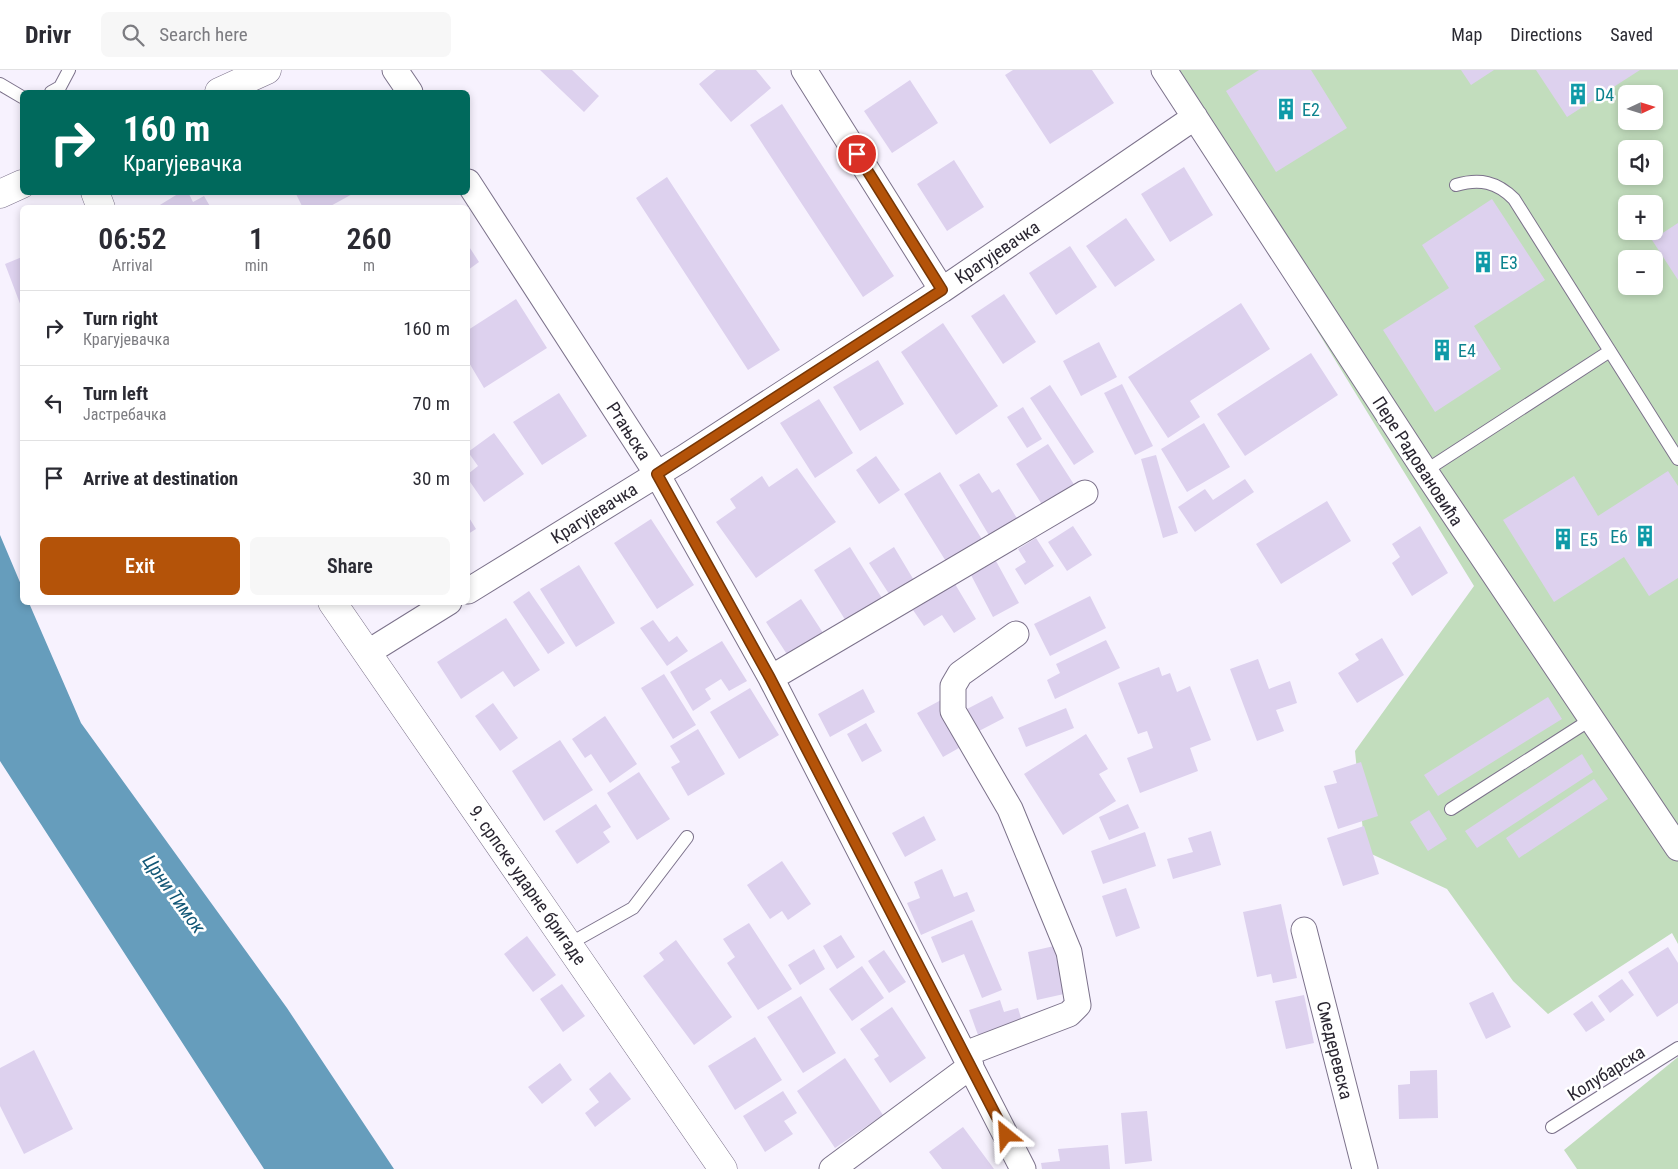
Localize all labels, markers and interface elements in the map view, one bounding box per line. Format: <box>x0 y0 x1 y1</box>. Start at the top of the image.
search box <box>101 12 451 57</box>
text: Drivr <box>25 21 71 49</box>
icon: search <box>119 21 147 49</box>
text: Search here <box>159 23 248 46</box>
text: Map <box>1451 24 1482 45</box>
text: Directions <box>1510 24 1582 45</box>
text: Saved <box>1610 24 1653 45</box>
building icon: D4 <box>1565 81 1591 107</box>
place label: D4 <box>1595 84 1614 105</box>
north arrow <box>1618 85 1662 130</box>
map controls <box>1618 85 1663 295</box>
building icon: E2 <box>1273 96 1299 122</box>
place label: E2 <box>1302 99 1320 120</box>
text: 160 m <box>123 109 210 150</box>
icon: right <box>40 110 105 175</box>
pin <box>836 133 878 175</box>
icon: arrive <box>843 140 871 168</box>
button: sound <box>1618 140 1663 185</box>
text: Крагујевачка <box>123 151 242 176</box>
button: + <box>1618 195 1663 240</box>
street label: Крагујевачка <box>951 216 1043 288</box>
text: 06:52 <box>98 221 167 256</box>
text: 1 <box>249 221 264 256</box>
text: 260 <box>346 221 392 256</box>
building icon: E3 <box>1470 249 1496 275</box>
button: − <box>1618 250 1663 295</box>
place label: E3 <box>1500 252 1518 273</box>
text: Arrival <box>112 256 153 275</box>
text: min <box>245 256 268 275</box>
text: m <box>363 256 375 275</box>
text: Turn right <box>83 307 158 330</box>
icon: right <box>40 314 68 342</box>
text: 160 m <box>403 317 450 340</box>
text: Крагујевачка <box>83 330 170 349</box>
building icon: E4 <box>1429 337 1455 363</box>
place label: E4 <box>1458 340 1476 361</box>
text: Turn left <box>83 382 148 405</box>
icon: left <box>40 389 68 417</box>
text: 70 m <box>413 392 450 415</box>
street label: Пере Радовановића <box>1368 392 1468 530</box>
street label: Ртањска <box>602 398 656 464</box>
text: Јастребачка <box>83 405 166 424</box>
icon: arrive <box>40 464 68 492</box>
text: Arrive at destination <box>83 467 238 490</box>
text: 30 m <box>413 467 450 490</box>
street label: Крагујевачка <box>547 478 641 548</box>
building icon: E6 <box>1632 523 1658 549</box>
building icon: E5 <box>1550 526 1576 552</box>
place label: E6 <box>1610 526 1628 547</box>
place label: E5 <box>1580 529 1598 550</box>
button: Exit <box>40 537 240 595</box>
button: Share <box>250 537 450 595</box>
street label: 9. српске ударне бригаде <box>465 801 591 969</box>
water label: Црни Тимок <box>138 850 211 939</box>
street label: Смедеревска <box>1313 999 1357 1101</box>
street label: Колубарска <box>1563 1041 1649 1105</box>
position arrow <box>979 1108 1031 1160</box>

